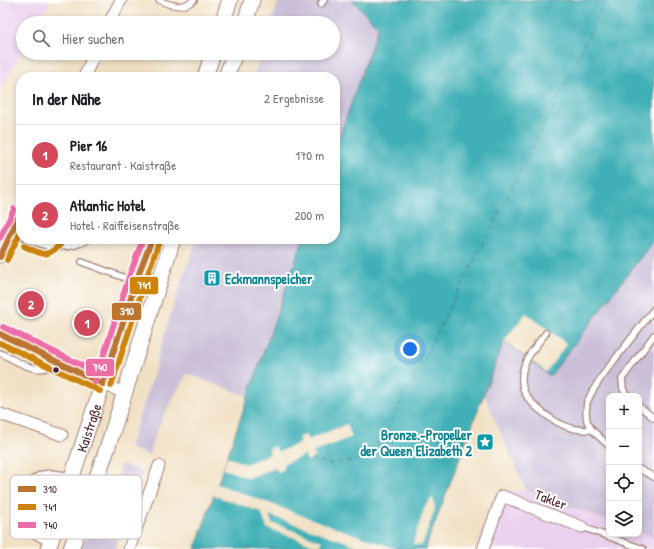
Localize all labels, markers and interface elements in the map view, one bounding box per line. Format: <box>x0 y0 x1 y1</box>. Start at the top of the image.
search box <box>16 16 340 60</box>
icon: search <box>30 27 52 49</box>
text: Hier suchen <box>62 28 124 49</box>
text: In der Nähe <box>32 87 101 110</box>
text: 2 Ergebnisse <box>264 89 324 107</box>
text: Pier 16 <box>70 135 107 156</box>
text: 1 <box>43 146 47 164</box>
text: 170 m <box>295 146 324 164</box>
text: Restaurant · Kaistraße <box>70 156 176 174</box>
text: Atlantic Hotel <box>70 195 145 216</box>
text: 2 <box>42 206 48 224</box>
text: 200 m <box>294 206 324 224</box>
text: Hotel · Raiffeisenstraße <box>70 216 180 234</box>
building icon: Eckmannspeicher <box>202 268 222 288</box>
place label: Eckmannspeicher <box>225 269 313 290</box>
line badge: 741 <box>129 276 159 295</box>
text: 741 <box>136 278 151 292</box>
pin: 2 <box>18 289 44 319</box>
line badge: 310 <box>111 302 142 321</box>
text: 310 <box>120 304 134 318</box>
pin: 1 <box>74 308 100 338</box>
your location <box>400 339 420 359</box>
line badge: 740 <box>85 358 115 377</box>
text: 740 <box>92 360 107 374</box>
unlabelled marker <box>51 365 61 375</box>
map controls <box>606 393 642 537</box>
button: + <box>606 393 642 429</box>
street label: Kaistraße <box>71 400 105 454</box>
place label: Bronze.-Propeller der Queen Elizabeth 2 <box>361 425 473 460</box>
button: − <box>606 429 642 465</box>
place icon: Bronze.-Propeller der Queen Elizabeth 2 <box>475 432 495 452</box>
button: locate <box>606 465 642 501</box>
legend <box>10 475 142 539</box>
text: 310 <box>43 482 57 496</box>
street label: Takler <box>532 484 570 514</box>
text: 741 <box>43 500 57 514</box>
button: layers <box>606 501 642 537</box>
text: 740 <box>43 518 58 532</box>

